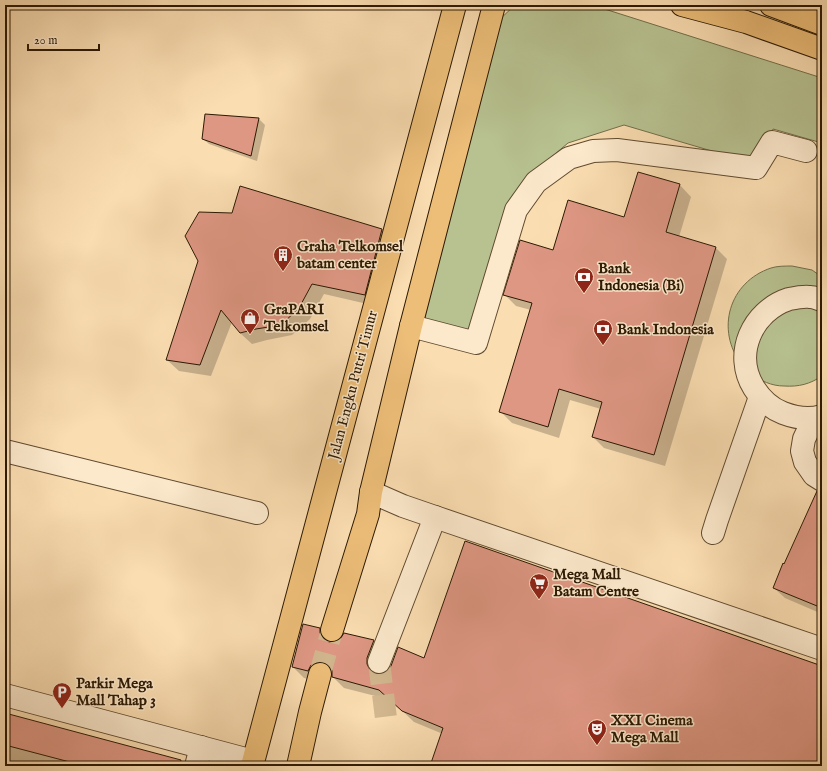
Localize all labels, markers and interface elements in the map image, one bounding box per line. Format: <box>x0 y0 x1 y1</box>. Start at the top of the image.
scale bar <box>28 26 99 52</box>
text: 20 m <box>34 33 57 48</box>
place label: Graha Telkomsel batam center <box>296 237 404 273</box>
building icon: Graha Telkomsel batam center <box>272 244 294 272</box>
place label: Bank Indonesia (Bi) <box>598 259 684 295</box>
bank icon: Bank Indonesia (Bi) <box>573 266 595 294</box>
place label: GraPARI Telkomsel <box>263 300 329 336</box>
shop icon: GraPARI Telkomsel <box>239 307 261 335</box>
street label: Jalan Engku Putri Timur <box>323 308 382 464</box>
bank icon: Bank Indonesia <box>592 318 614 346</box>
place label: Bank Indonesia <box>617 320 714 339</box>
place label: Mega Mall Batam Centre <box>553 565 639 601</box>
supermarket icon: Mega Mall Batam Centre <box>528 572 550 600</box>
place label: Parkir Mega Mall Tahap 3 <box>76 674 156 710</box>
parking icon: Parkir Mega Mall Tahap 3 <box>51 681 73 709</box>
place label: XXI Cinema Mega Mall <box>610 711 693 747</box>
theatre icon: XXI Cinema Mega Mall <box>586 718 608 746</box>

